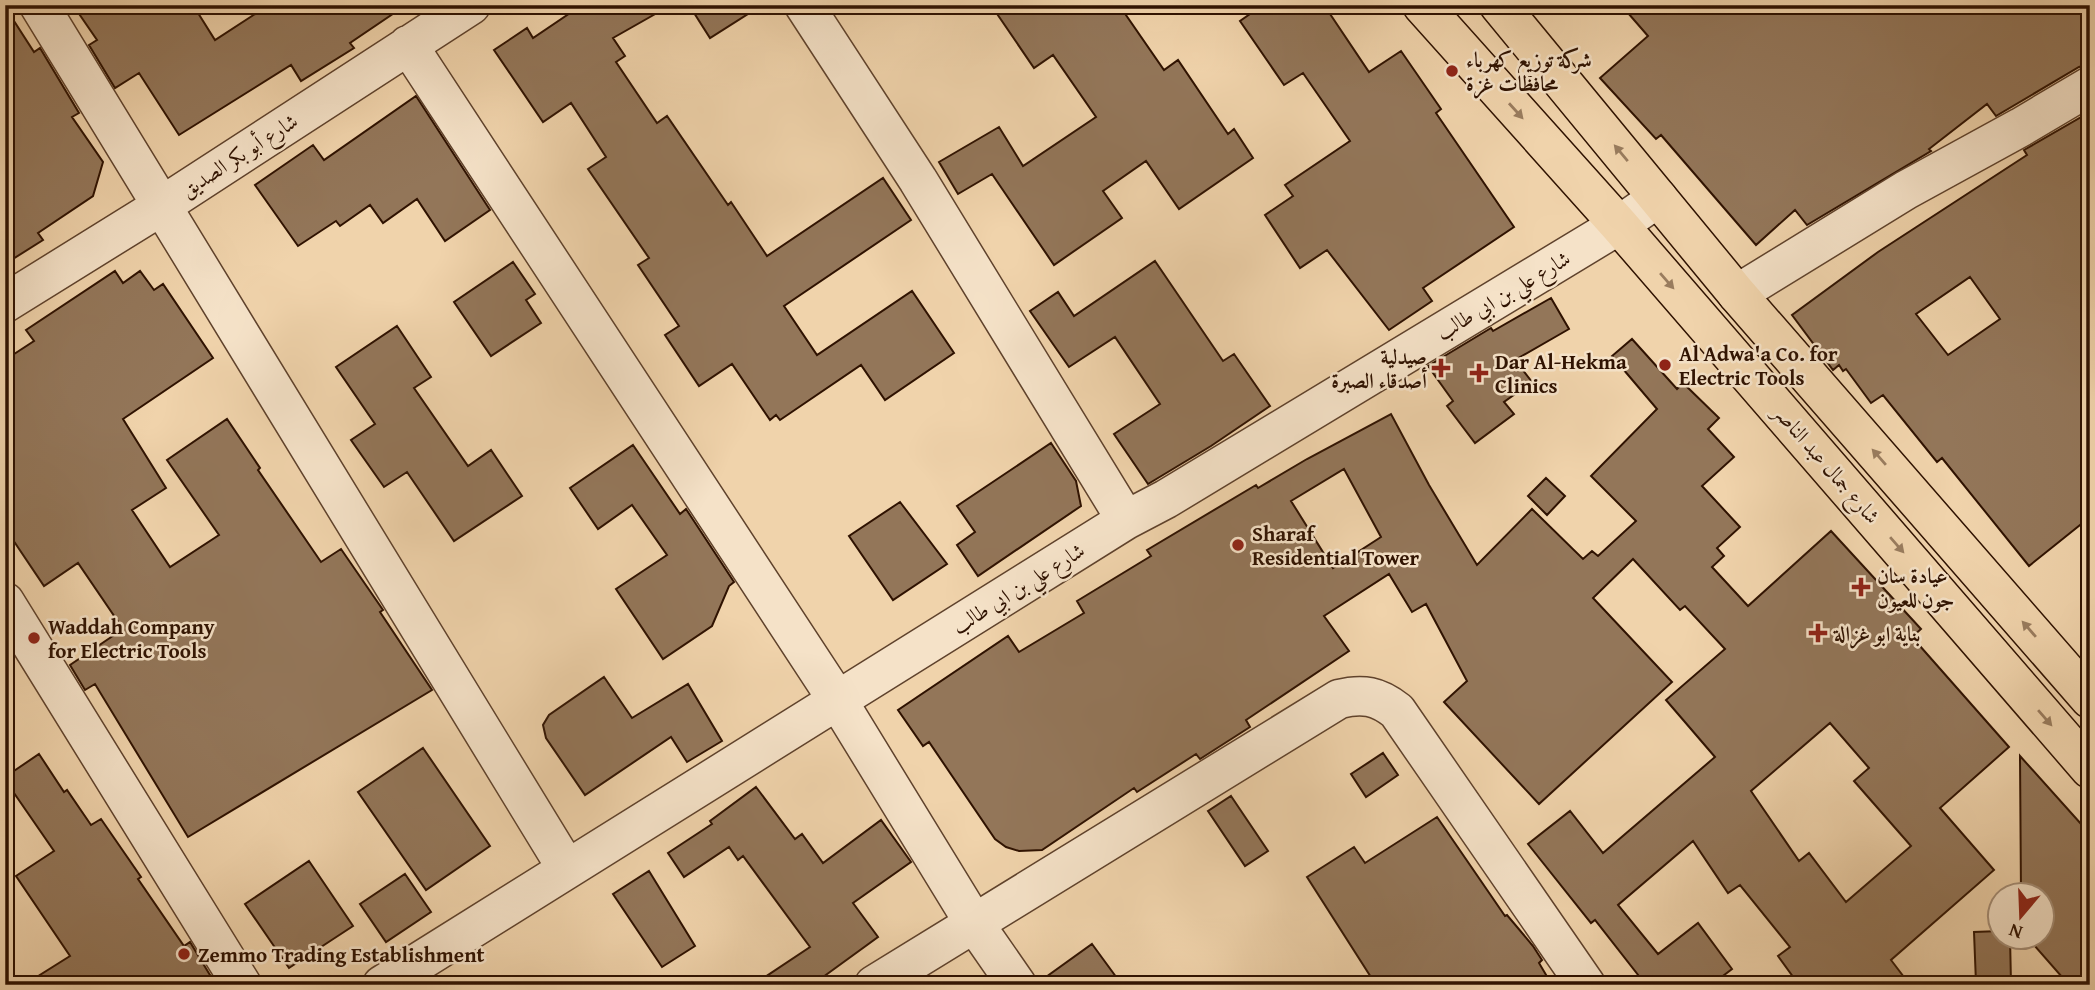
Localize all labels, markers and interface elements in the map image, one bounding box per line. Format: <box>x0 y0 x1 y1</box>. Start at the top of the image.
place label: شركة توزيع كهرباء محافظات غزة <box>1466 44 1592 99</box>
marker: شركة توزيع كهرباء محافظات غزة <box>1444 63 1460 79</box>
one-way arrow <box>1508 102 1524 119</box>
street label: شارع أبو بكر الصديق <box>174 105 305 207</box>
one-way arrow <box>1614 145 1629 162</box>
street label: شارع علي بن ابي طالب <box>1430 243 1579 352</box>
one-way arrow <box>1659 272 1675 290</box>
place label: Al Adwa'a Co. for Electric Tools <box>1679 338 1838 393</box>
place label: صيدلية أصدقاء الصبرة <box>1331 341 1427 396</box>
place label: Dar Al-Hekma Clinics <box>1495 346 1627 401</box>
marker: Al Adwa'a Co. for Electric Tools <box>1657 357 1673 373</box>
marker: صيدلية أصدقاء الصبرة <box>1433 360 1449 376</box>
marker: Dar Al-Hekma Clinics <box>1469 363 1489 383</box>
street label: شارع جمال عبد الناصر <box>1763 396 1888 532</box>
one-way arrow <box>1871 448 1887 466</box>
place label: Sharaf Residential Tower <box>1252 518 1419 573</box>
street label: شارع علي بن ابي طالب <box>945 535 1093 646</box>
one-way arrow <box>1889 536 1905 554</box>
marker: Sharaf Residential Tower <box>1230 537 1246 553</box>
place label: عيادة سان جون للعيون <box>1877 560 1955 615</box>
marker: عيادة سان جون للعيون <box>1851 577 1871 597</box>
place label: Waddah Company for Electric Tools <box>48 611 215 666</box>
place label: بناية ابو غزالة <box>1832 618 1920 649</box>
one-way arrow <box>2022 620 2037 637</box>
marker: بناية ابو غزالة <box>1808 623 1828 643</box>
marker: Waddah Company for Electric Tools <box>26 630 42 646</box>
one-way arrow <box>2037 709 2052 726</box>
north arrow <box>1986 881 2056 951</box>
text: N <box>2005 917 2026 947</box>
place label: Zemmo Trading Establishment <box>198 939 485 970</box>
marker: Zemmo Trading Establishment <box>176 946 192 962</box>

